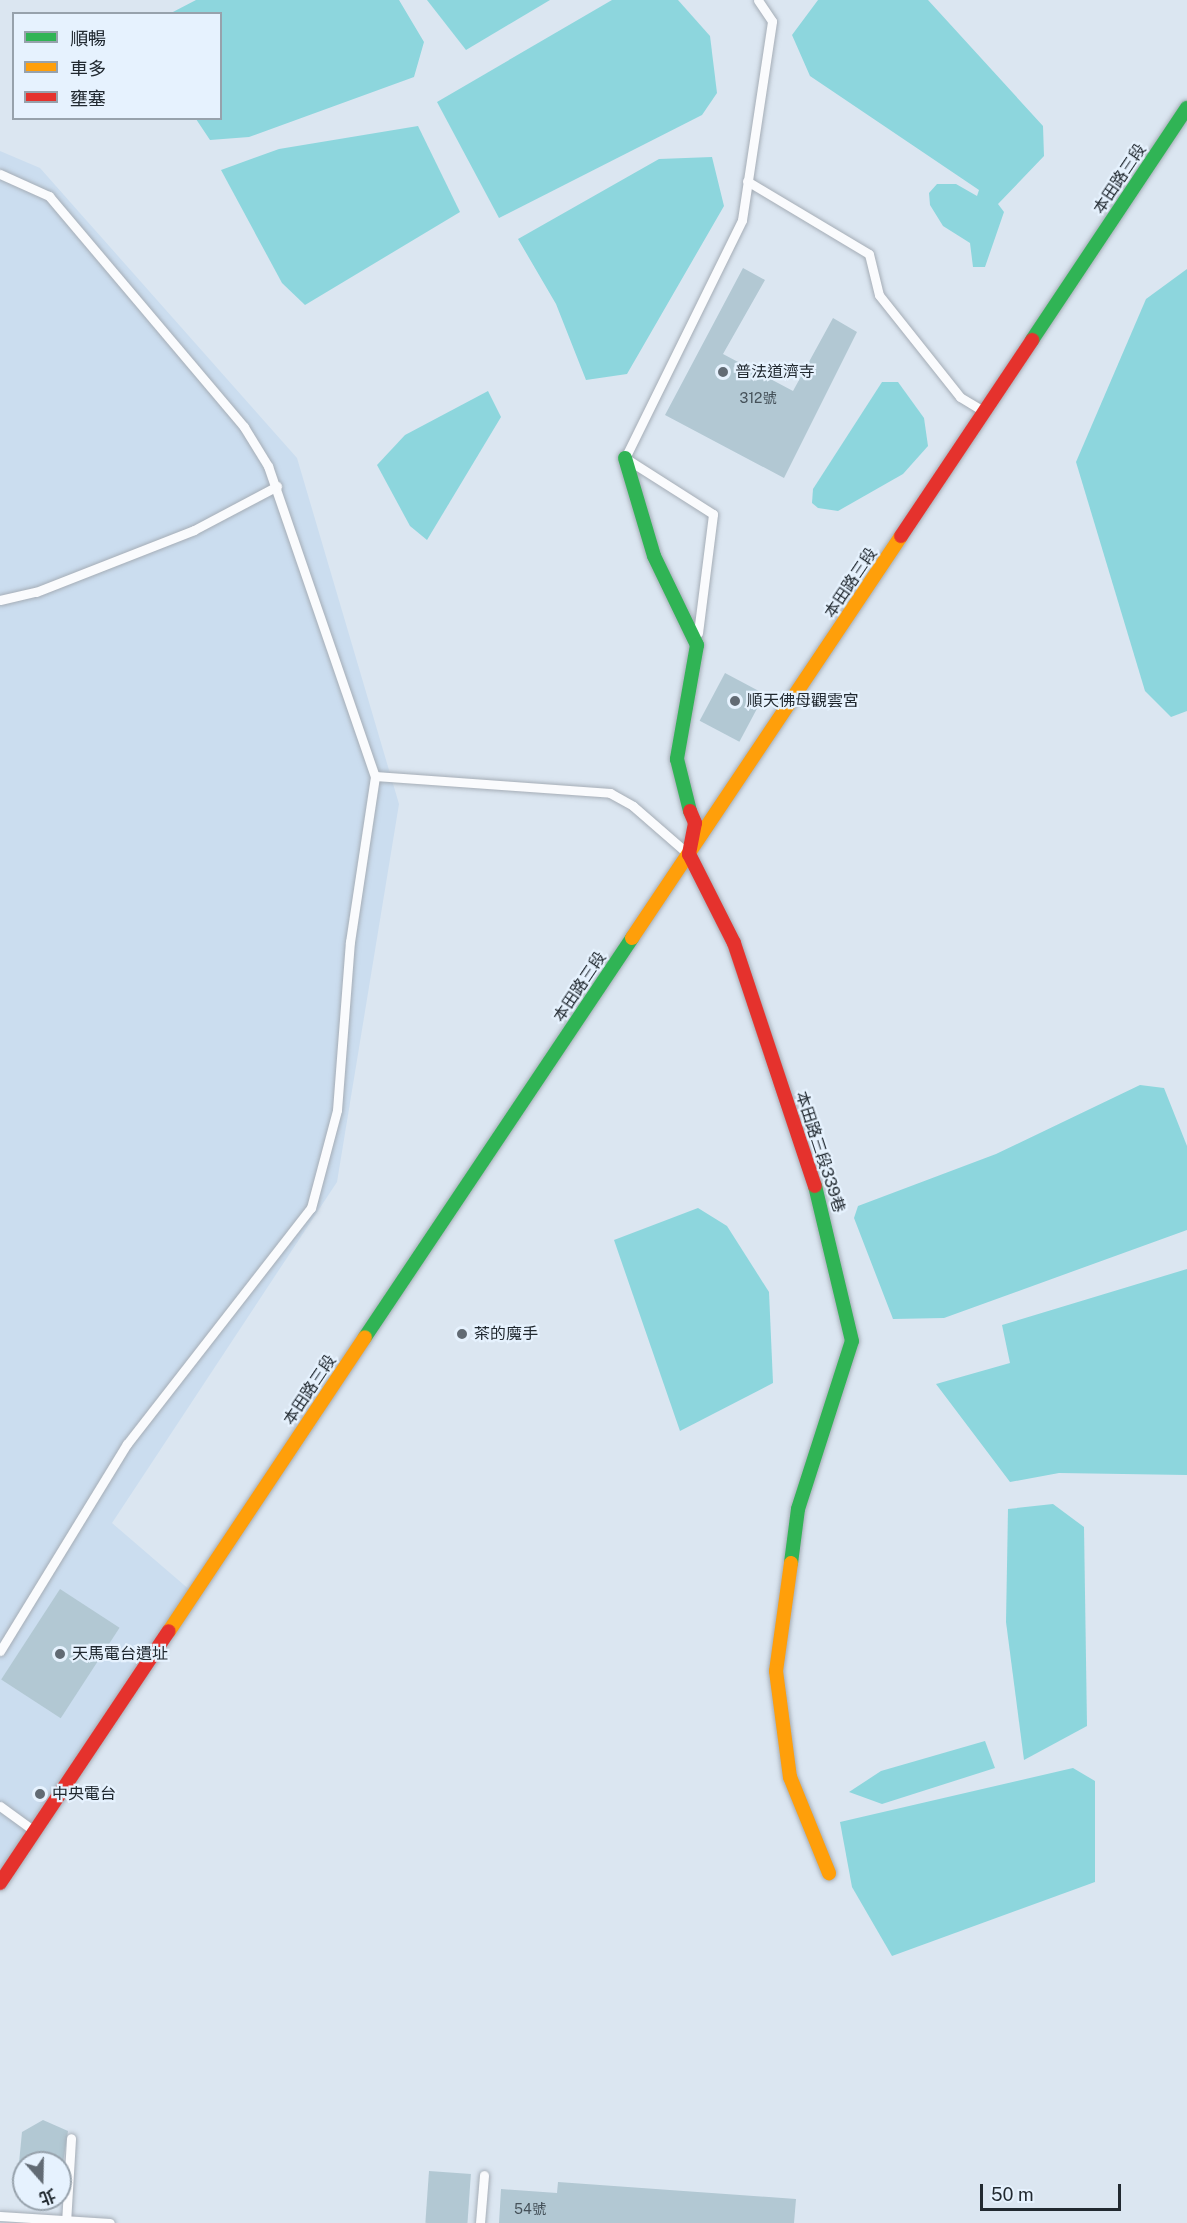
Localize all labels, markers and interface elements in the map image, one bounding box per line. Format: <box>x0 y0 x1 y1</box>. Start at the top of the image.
legend <box>12 12 222 120</box>
text: 順暢 <box>70 28 106 49</box>
text: 車多 <box>70 58 106 79</box>
text: 壅塞 <box>70 88 106 109</box>
street label: 本田路三段 <box>1090 140 1150 218</box>
place label: 普法道濟寺 <box>735 362 815 382</box>
marker: 普法道濟寺 <box>716 365 730 379</box>
house number: 312號 <box>740 390 776 406</box>
street label: 本田路三段 <box>821 544 881 622</box>
place label: 順天佛母觀雲宮 <box>747 691 859 711</box>
marker: 順天佛母觀雲宮 <box>728 694 742 708</box>
street label: 本田路三段 <box>550 948 610 1026</box>
street label: 本田路三段339巷 <box>791 1089 849 1215</box>
place label: 茶的魔手 <box>474 1324 538 1344</box>
marker: 茶的魔手 <box>455 1327 469 1341</box>
street label: 本田路三段 <box>280 1351 340 1429</box>
place label: 天馬電台遺址 <box>72 1644 168 1664</box>
marker: 天馬電台遺址 <box>53 1647 67 1661</box>
place label: 中央電台 <box>52 1784 116 1804</box>
marker: 中央電台 <box>33 1787 47 1801</box>
north arrow <box>12 2151 72 2211</box>
scale bar <box>983 2172 1124 2210</box>
text: 50 m <box>991 2184 1034 2205</box>
text: 北 <box>37 2185 58 2208</box>
house number: 54號 <box>514 2201 546 2217</box>

